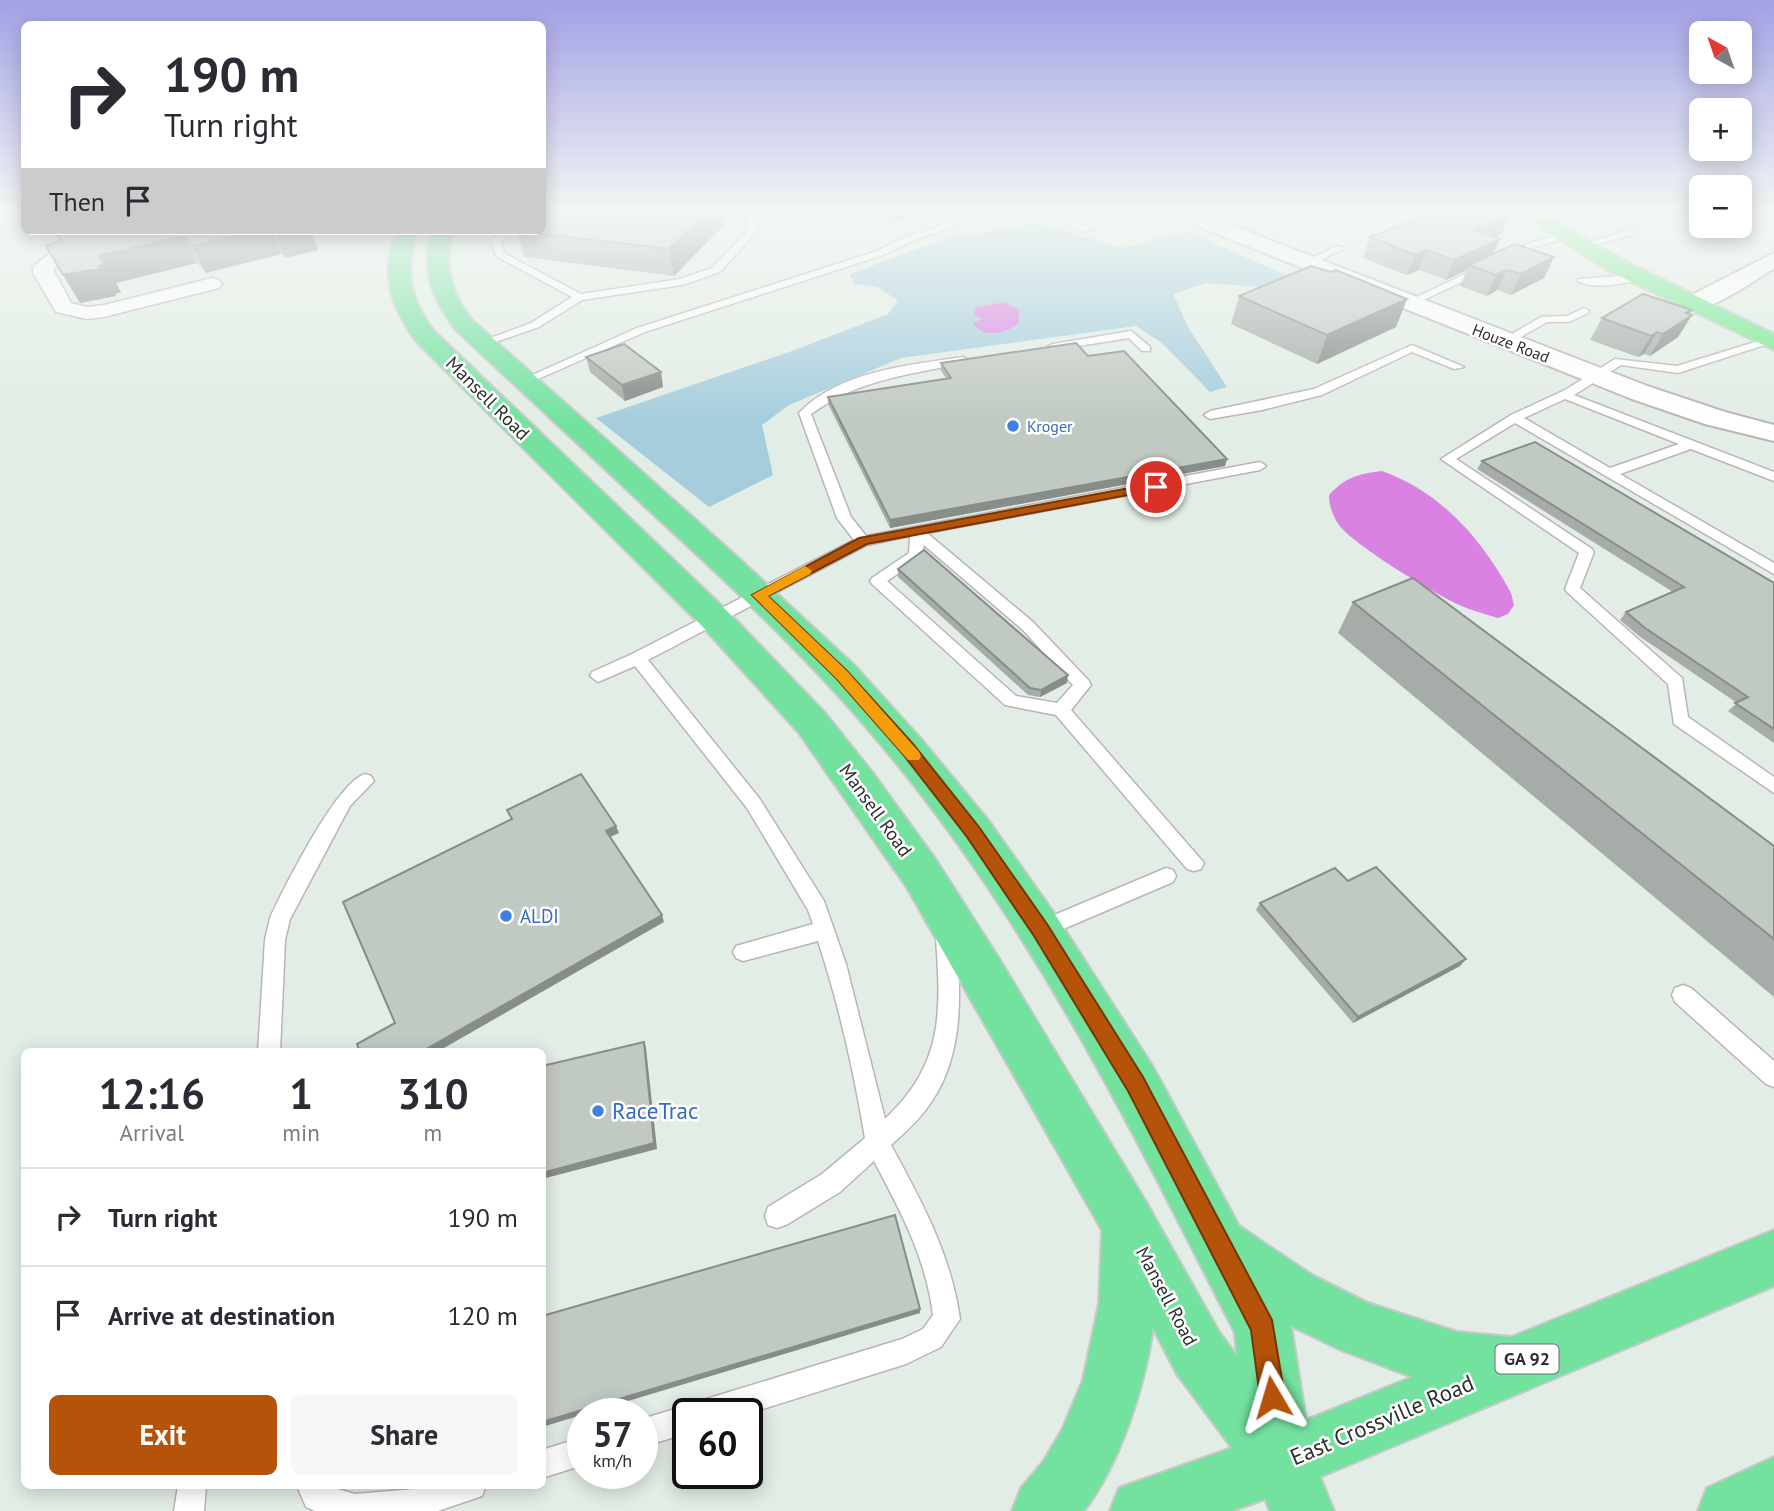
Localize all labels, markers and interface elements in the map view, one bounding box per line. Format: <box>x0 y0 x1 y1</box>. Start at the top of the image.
north arrow <box>1689 21 1752 84</box>
map controls <box>1689 21 1752 238</box>
text: 190 m <box>164 42 299 106</box>
icon: right <box>49 49 140 140</box>
button: + <box>1689 98 1752 161</box>
text: Turn right <box>164 104 298 146</box>
button: − <box>1689 175 1752 238</box>
icon: arrive <box>119 182 157 220</box>
text: Then <box>49 185 105 218</box>
street label: Houze Road <box>1470 319 1552 367</box>
street label: Mansell Road <box>441 351 535 445</box>
place label: Kroger <box>1027 416 1073 436</box>
marker: Kroger <box>1005 418 1021 434</box>
pin <box>1126 457 1186 517</box>
icon: arrive <box>1137 468 1175 506</box>
street label: Mansell Road <box>834 759 918 861</box>
place label: ALDI <box>520 904 559 928</box>
marker: ALDI <box>498 908 514 924</box>
text: 12:16 <box>98 1066 205 1121</box>
text: 1 <box>289 1066 313 1121</box>
text: 310 <box>397 1066 469 1121</box>
place label: RaceTrac <box>612 1096 698 1125</box>
marker: RaceTrac <box>590 1103 606 1119</box>
text: Arrival <box>119 1118 184 1147</box>
text: min <box>282 1118 320 1147</box>
text: m <box>424 1118 442 1147</box>
icon: right <box>49 1198 87 1236</box>
text: Turn right <box>108 1201 217 1234</box>
text: 190 m <box>447 1201 518 1234</box>
street label: Mansell Road <box>1131 1242 1203 1350</box>
icon: arrive <box>49 1296 87 1334</box>
text: Arrive at destination <box>108 1299 335 1332</box>
text: 120 m <box>447 1299 518 1332</box>
road number: GA 92 <box>1496 1344 1558 1374</box>
position arrow <box>1235 1360 1309 1434</box>
street label: East Crossville Road <box>1286 1368 1478 1471</box>
button: Exit <box>49 1395 277 1475</box>
button: Share <box>291 1395 518 1475</box>
speed limit sign: 60 <box>672 1398 763 1489</box>
text: 57 <box>593 1411 632 1457</box>
text: km/h <box>593 1449 632 1472</box>

